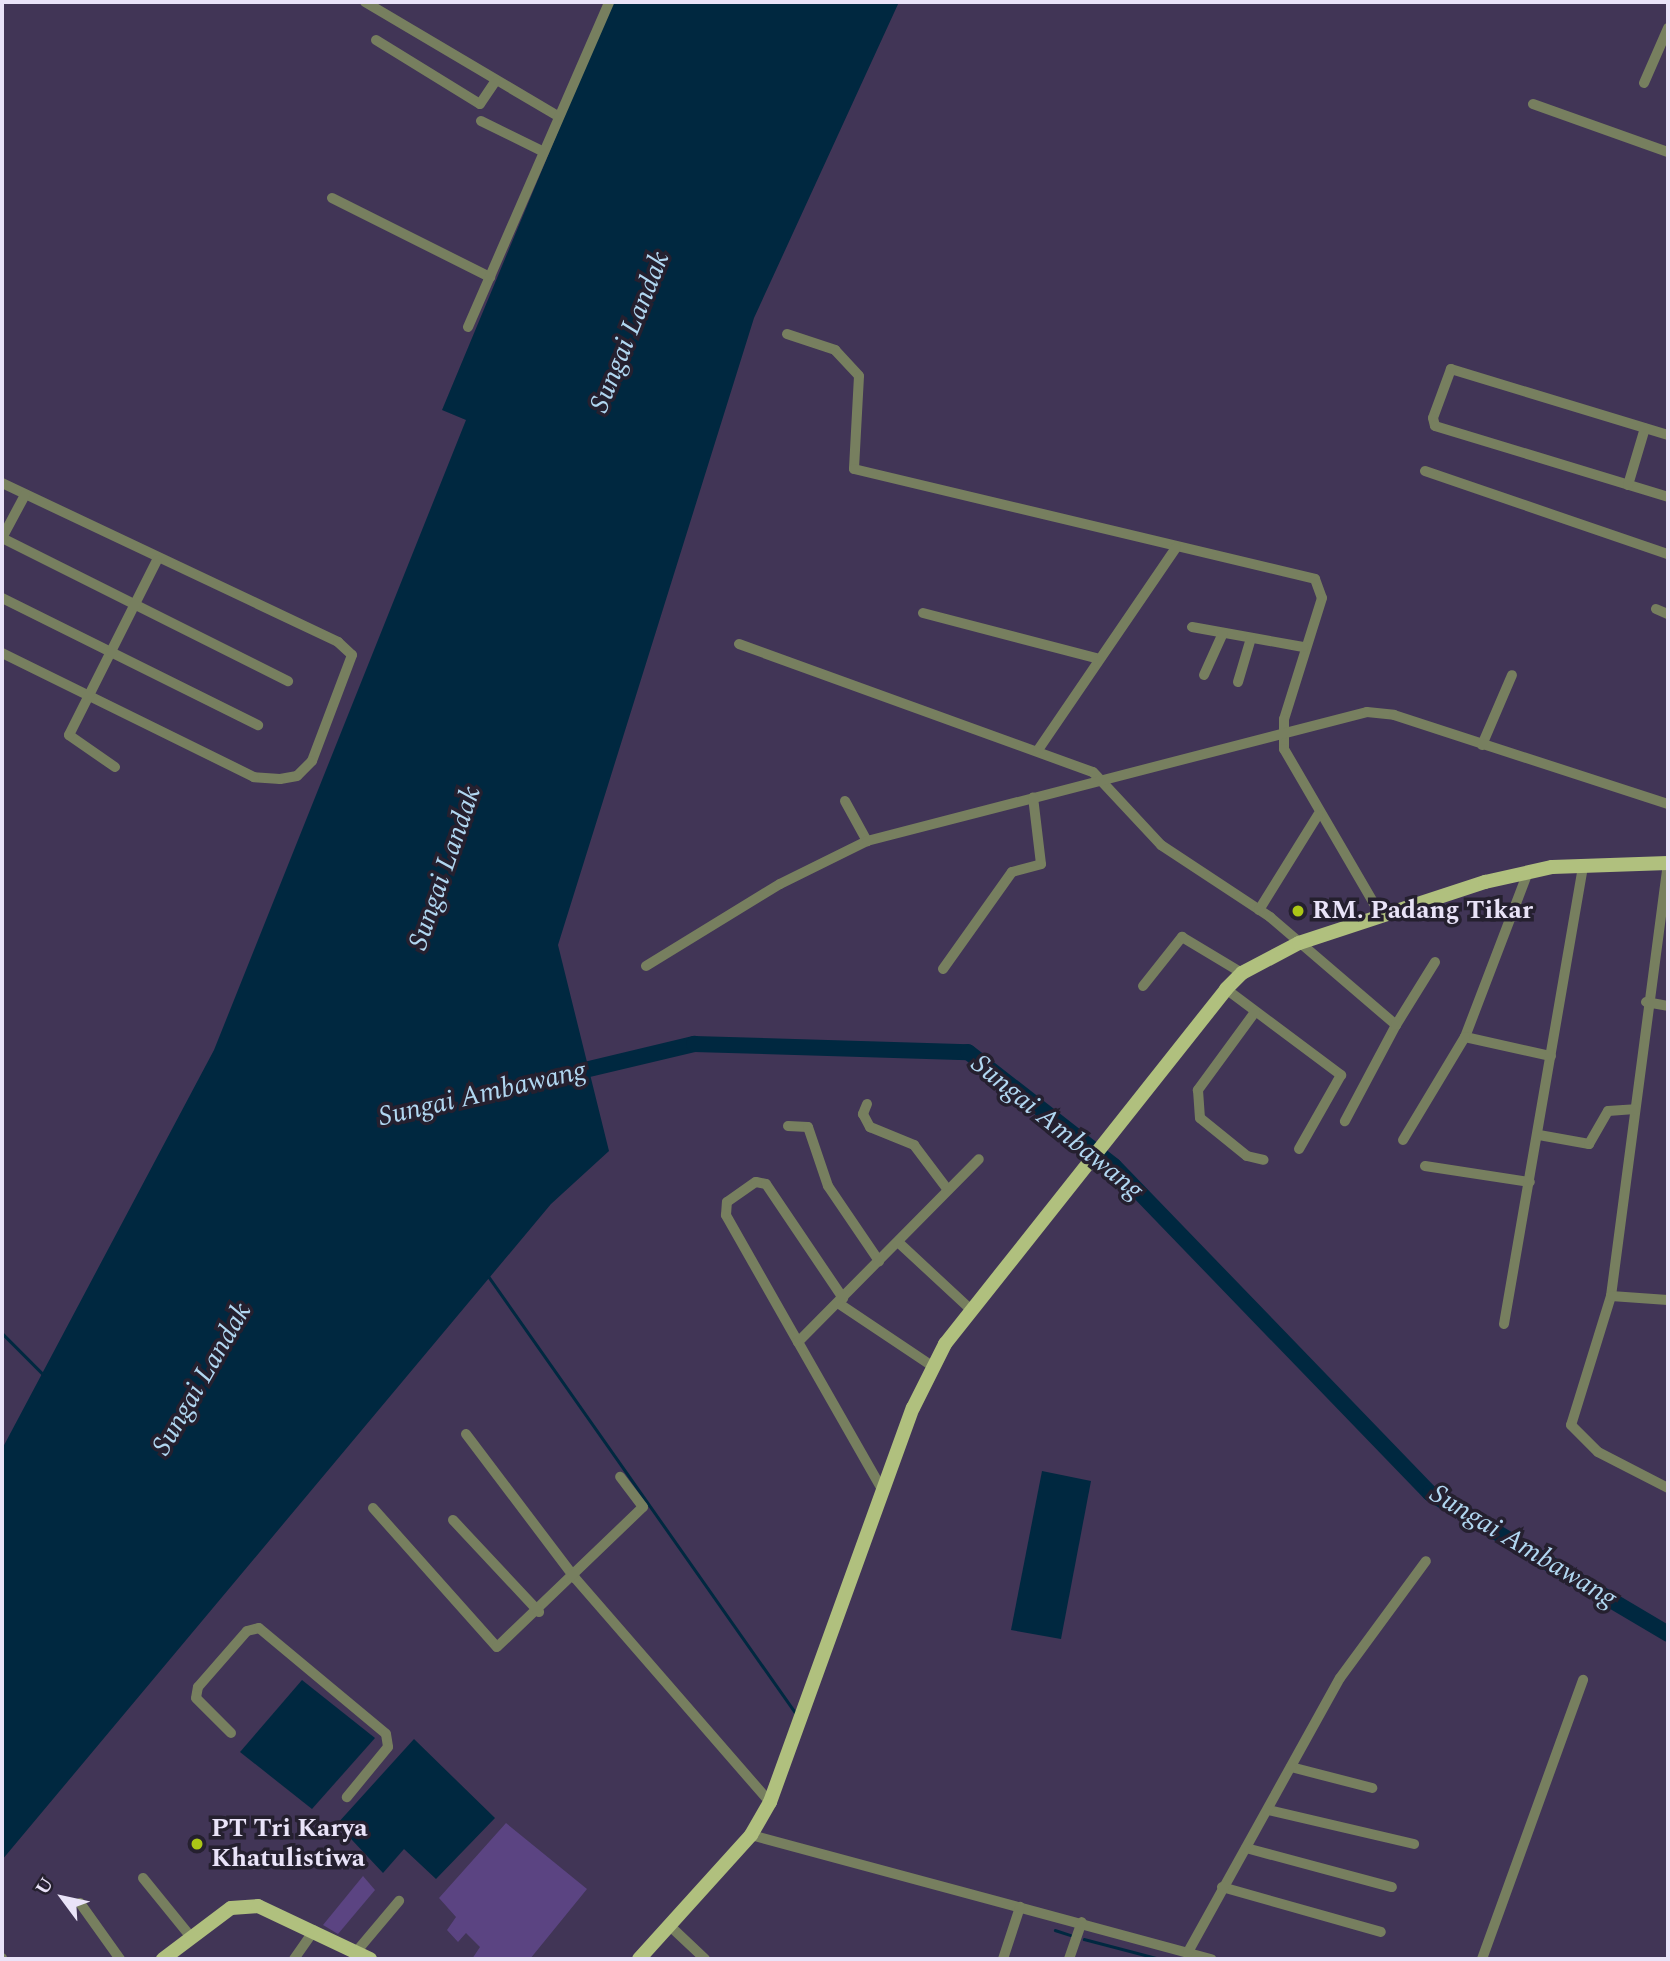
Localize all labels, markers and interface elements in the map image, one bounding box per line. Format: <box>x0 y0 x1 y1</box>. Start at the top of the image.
water label: Sungai Landak <box>582 247 678 417</box>
water label: Sungai Landak <box>401 782 489 954</box>
place label: RM. Padang Tikar <box>1312 895 1533 927</box>
marker: RM. Padang Tikar <box>1290 903 1306 919</box>
water label: Sungai Ambawang <box>964 1047 1150 1207</box>
water label: Sungai Ambawang <box>375 1054 589 1134</box>
water label: Sungai Landak <box>145 1297 259 1461</box>
water label: Sungai Ambawang <box>1424 1477 1622 1615</box>
place label: PT Tri Karya Khatulistiwa <box>211 1813 368 1874</box>
marker: PT Tri Karya Khatulistiwa <box>189 1836 205 1852</box>
north arrow <box>28 1863 98 1933</box>
text: U <box>28 1872 61 1901</box>

